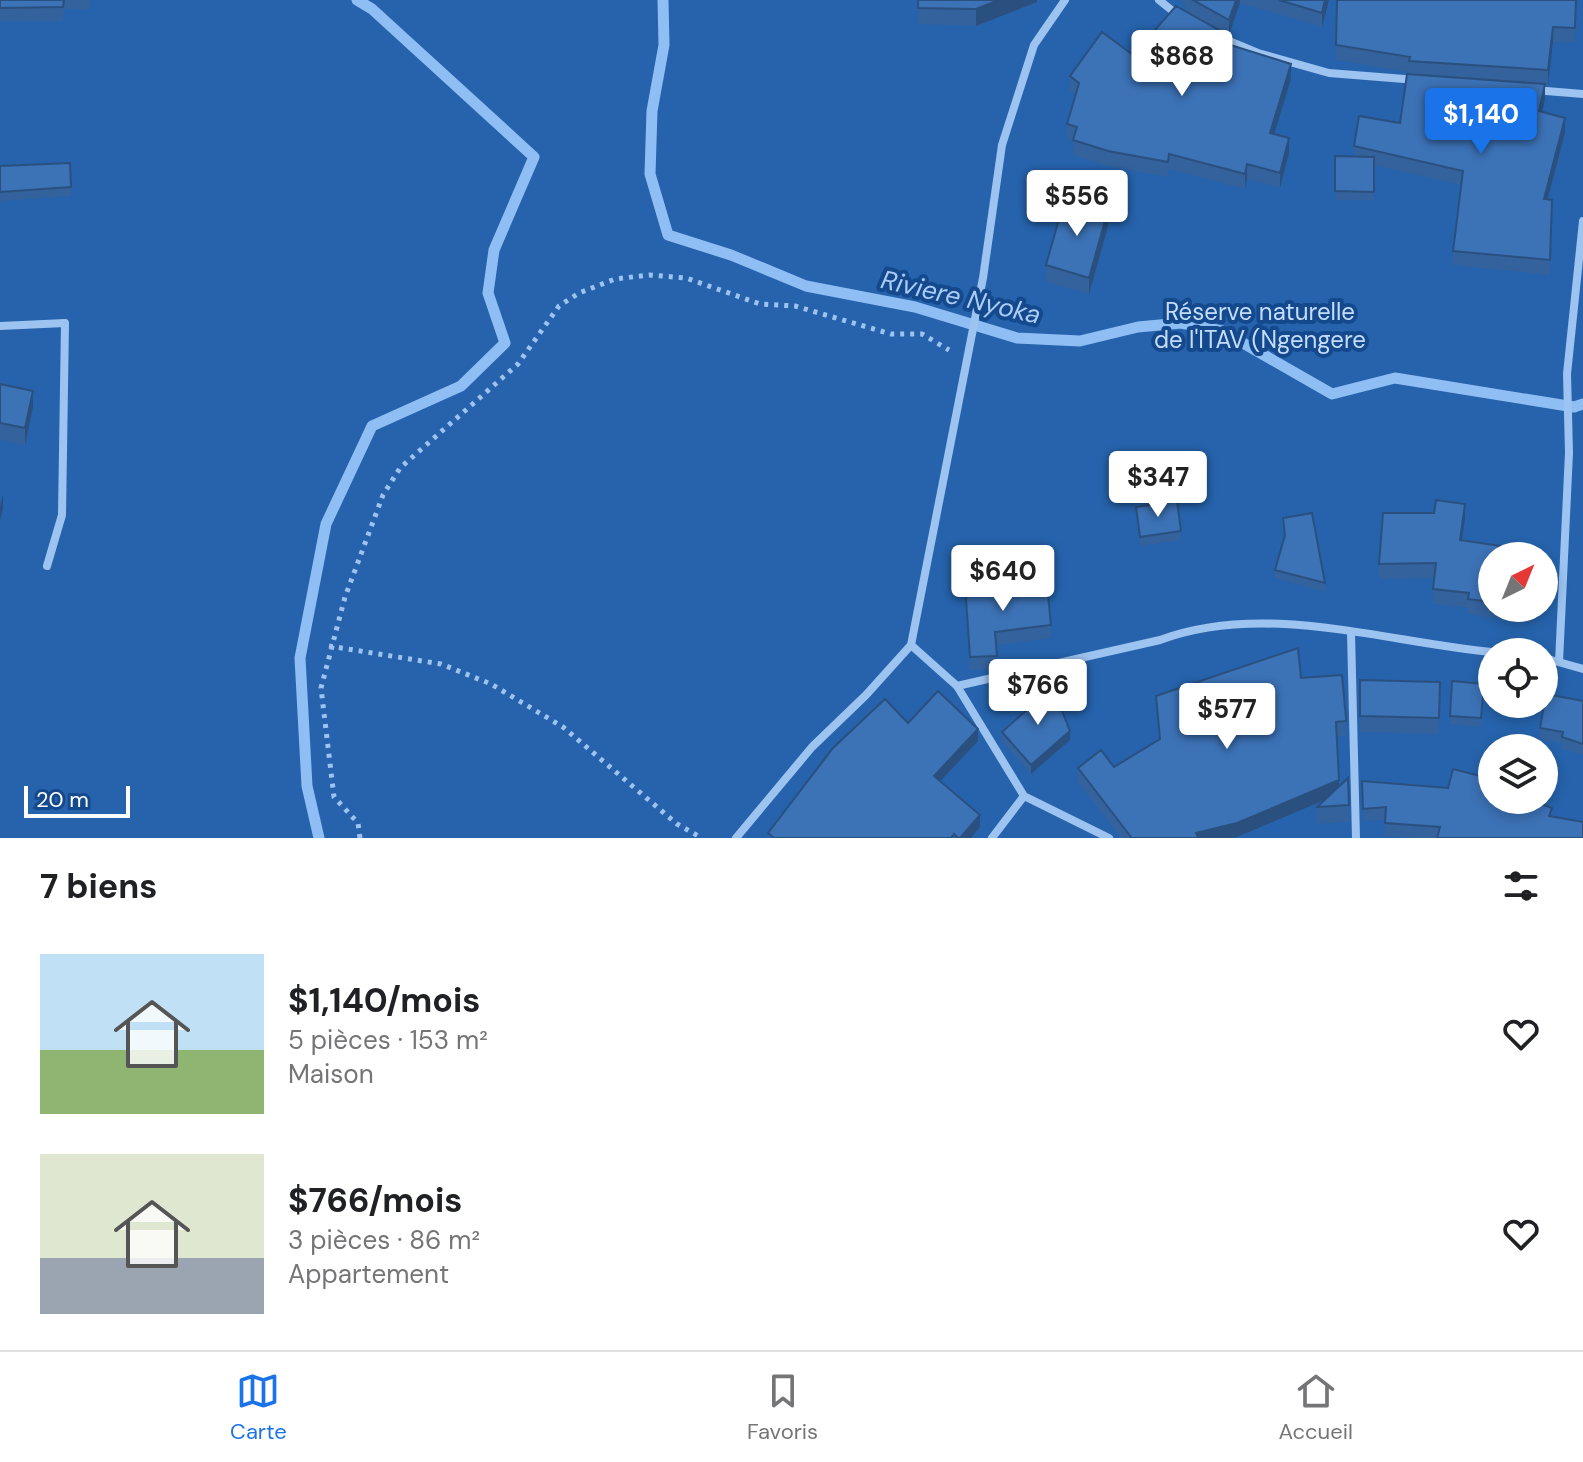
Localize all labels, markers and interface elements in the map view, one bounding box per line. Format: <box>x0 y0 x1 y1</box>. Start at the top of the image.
pin: $868 <box>1135 30 1229 98</box>
text: $868 <box>1149 39 1215 73</box>
pin: $1,140 <box>1416 88 1546 156</box>
text: $1,140 <box>1443 97 1519 131</box>
pin: $556 <box>1030 170 1124 238</box>
text: $556 <box>1045 179 1109 213</box>
water label: Riviere Nyoka <box>878 262 1044 332</box>
park label: Réserve naturelle de l'ITAV (Ngengere <box>1154 296 1366 355</box>
pin: $347 <box>1111 451 1205 519</box>
text: $347 <box>1127 460 1189 494</box>
north arrow <box>1478 542 1558 622</box>
map controls <box>1478 542 1558 814</box>
pin: $640 <box>956 545 1050 613</box>
text: $640 <box>969 554 1037 588</box>
button: locate <box>1478 638 1558 718</box>
pin: $766 <box>991 659 1085 727</box>
text: $766 <box>1007 668 1069 702</box>
pin: $577 <box>1180 683 1274 751</box>
text: $577 <box>1197 692 1257 726</box>
button: layers <box>1478 734 1558 814</box>
scale bar <box>24 782 130 818</box>
text: 20 m <box>36 785 89 814</box>
text: 7 biens <box>40 864 157 909</box>
icon: filters <box>1499 864 1543 908</box>
text: $1,140/mois <box>288 978 480 1023</box>
icon: home <box>104 986 200 1082</box>
icon: heart <box>1499 1012 1543 1056</box>
text: 5 pièces · 153 m² <box>288 1023 488 1057</box>
text: Maison <box>288 1057 374 1091</box>
text: $766/mois <box>288 1178 462 1223</box>
icon: home <box>104 1186 200 1282</box>
icon: heart <box>1499 1212 1543 1256</box>
text: 3 pièces · 86 m² <box>288 1223 480 1257</box>
text: Appartement <box>288 1257 449 1291</box>
tab: Carte <box>230 1369 287 1446</box>
tab: Favoris <box>747 1369 818 1446</box>
tab: Accueil <box>1278 1369 1353 1446</box>

